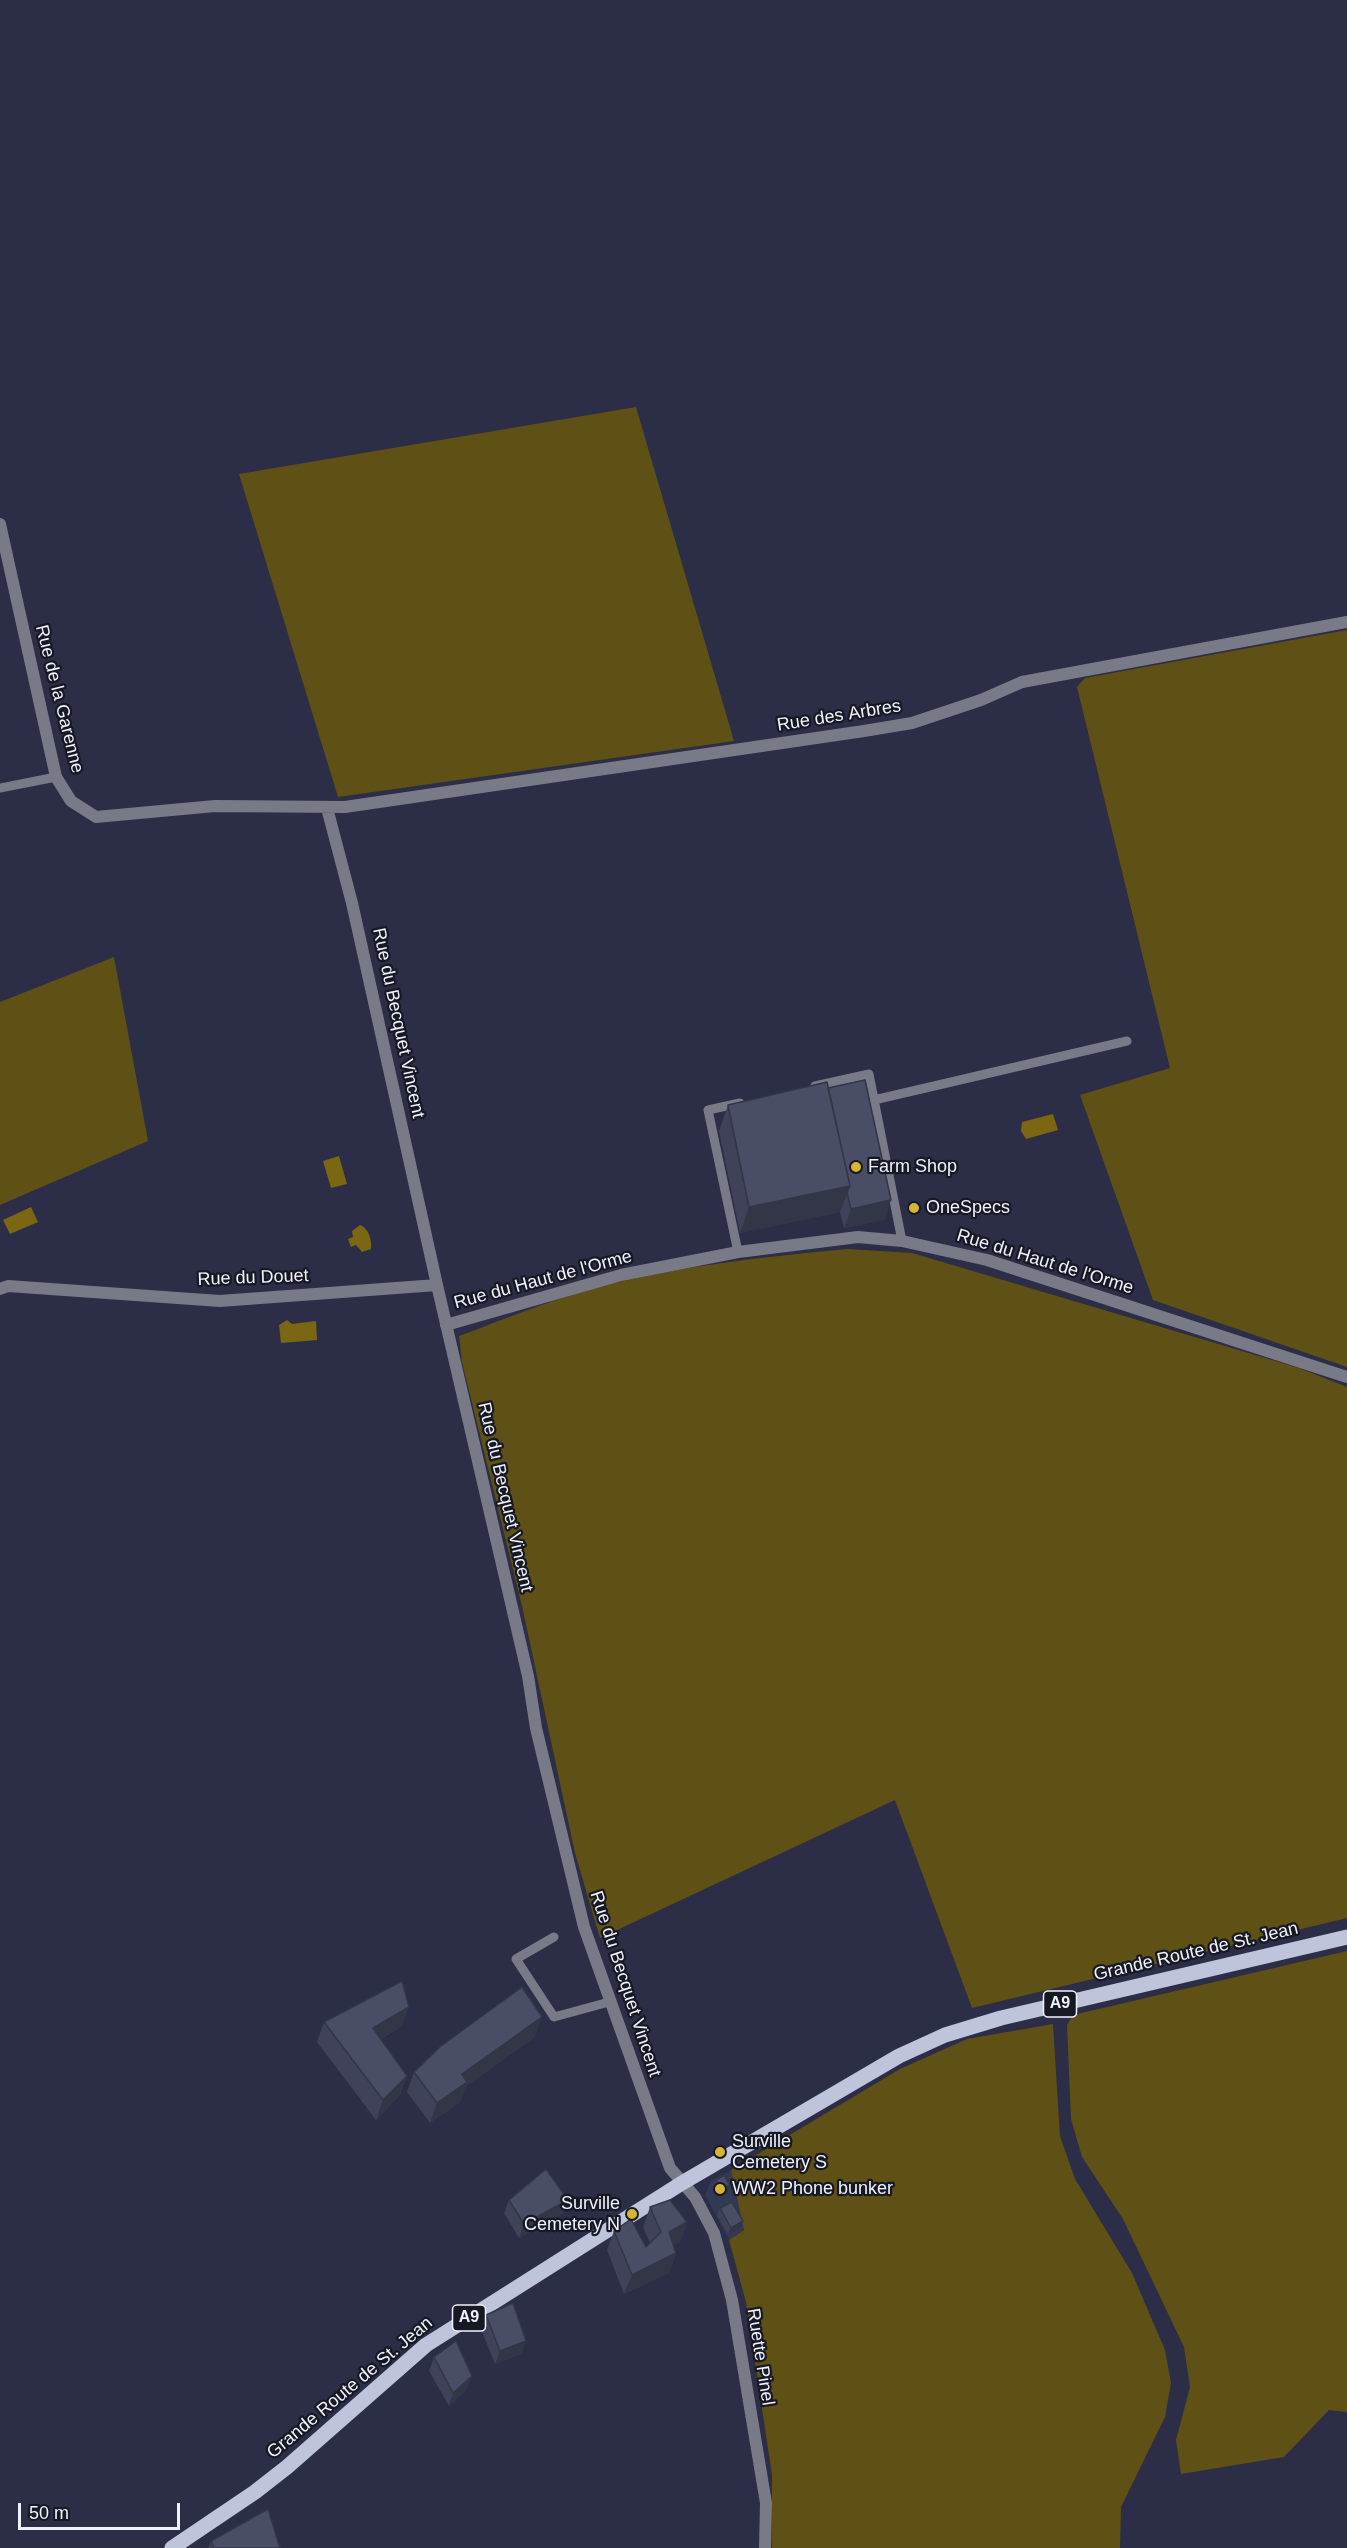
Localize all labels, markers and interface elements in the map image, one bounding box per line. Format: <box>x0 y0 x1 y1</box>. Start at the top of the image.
street label: Rue de la Garenne <box>30 623 88 775</box>
street label: Rue des Arbres <box>776 696 902 736</box>
street label: Rue du Becquet Vincent <box>367 926 429 1120</box>
place label: Farm Shop <box>868 1156 957 1178</box>
marker: Farm Shop <box>849 1160 863 1174</box>
place label: OneSpecs <box>926 1197 1010 1219</box>
marker: OneSpecs <box>907 1201 921 1215</box>
street label: Rue du Haut de l'Orme <box>954 1225 1136 1299</box>
street label: Rue du Haut de l'Orme <box>452 1246 634 1314</box>
street label: Rue du Douet <box>197 1265 309 1291</box>
street label: Rue du Becquet Vincent <box>473 1400 537 1594</box>
street label: Rue du Becquet Vincent <box>585 1889 665 2079</box>
street label: Grande Route de St. Jean <box>1092 1918 1300 1986</box>
road number: A9 <box>1044 1991 1076 2017</box>
place label: Surville Cemetery S <box>732 2131 827 2174</box>
marker: Surville Cemetery S <box>713 2145 727 2159</box>
place label: WW2 Phone bunker <box>732 2178 893 2200</box>
marker: WW2 Phone bunker <box>713 2182 727 2196</box>
place label: Surville Cemetery N <box>524 2193 620 2236</box>
marker: Surville Cemetery N <box>625 2207 639 2221</box>
road number: A9 <box>452 2305 486 2331</box>
street label: Ruette Pinel <box>742 2307 778 2407</box>
street label: Grande Route de St. Jean <box>263 2313 437 2463</box>
scale bar <box>21 2491 183 2529</box>
text: 50 m <box>29 2503 69 2523</box>

